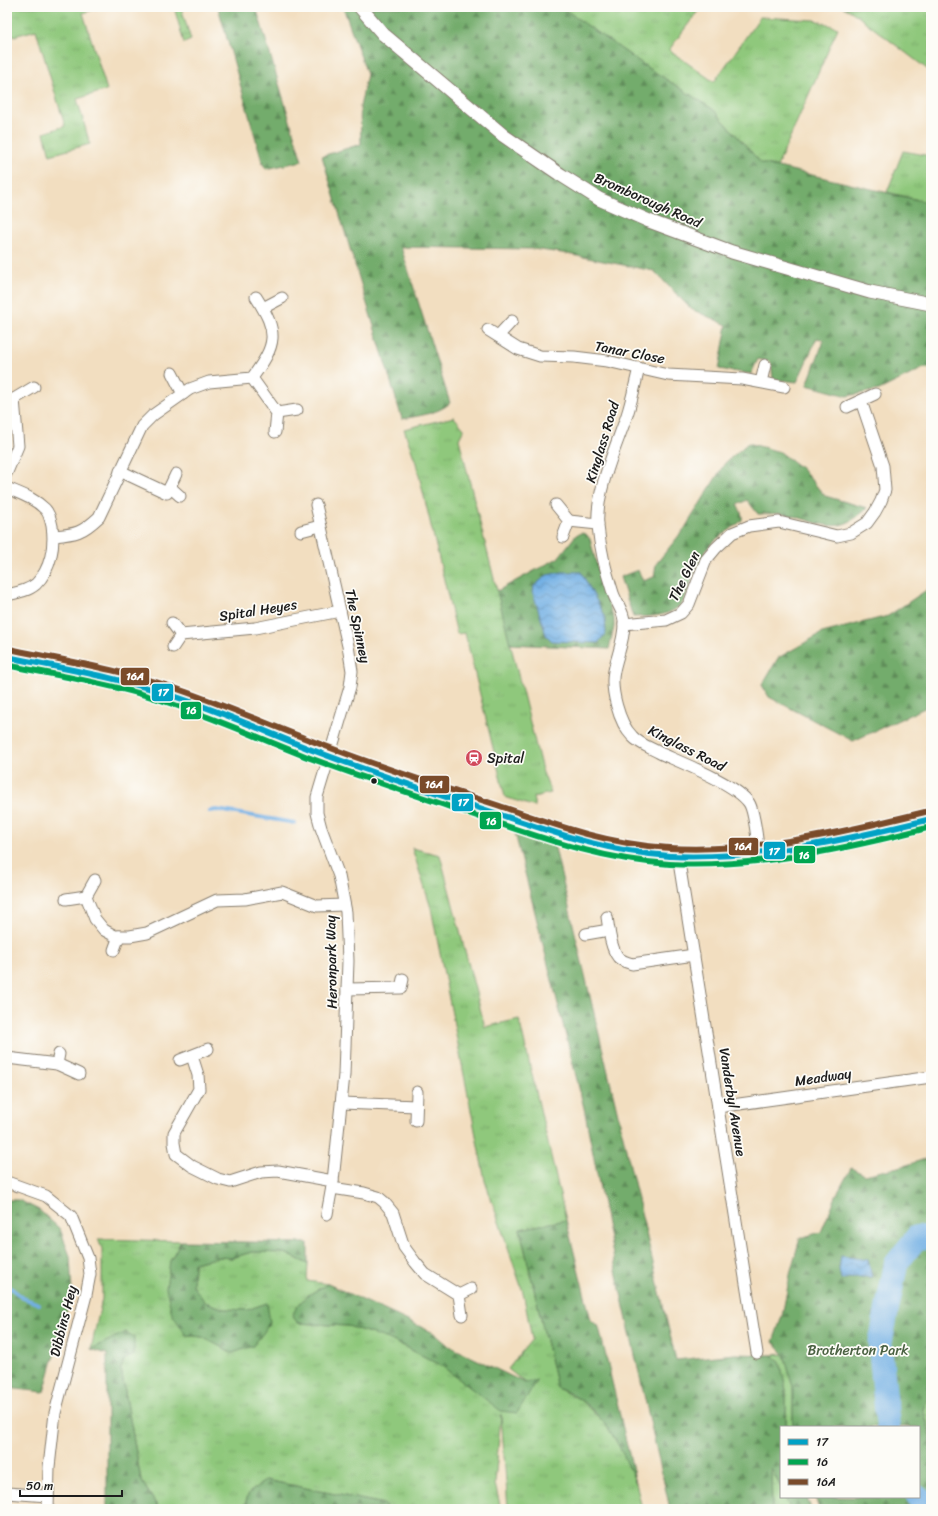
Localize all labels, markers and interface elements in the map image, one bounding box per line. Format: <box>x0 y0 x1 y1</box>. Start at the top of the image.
street label: Bromborough Road <box>590 166 707 236</box>
street label: Tanar Close <box>593 333 667 372</box>
street label: Kinglass Road <box>578 397 627 486</box>
street label: The Glen <box>661 546 708 606</box>
street label: The Spinney <box>337 587 378 666</box>
street label: Spital Heyes <box>217 592 299 629</box>
line badge: 16A <box>120 667 150 686</box>
text: 16A <box>126 667 144 686</box>
line badge: 17 <box>151 683 174 702</box>
text: 17 <box>158 683 170 702</box>
line badge: 16 <box>180 701 202 720</box>
text: 16 <box>186 701 196 720</box>
street label: Kinglass Road <box>644 718 731 779</box>
place label: Spital <box>487 746 525 771</box>
station icon: Spital <box>464 748 484 768</box>
line badge: 16A <box>419 775 450 794</box>
text: 16A <box>425 775 443 794</box>
unlabelled marker <box>369 776 379 786</box>
line badge: 17 <box>451 793 474 812</box>
text: 17 <box>458 793 470 812</box>
line badge: 16 <box>479 811 502 830</box>
text: 16 <box>486 812 496 831</box>
line badge: 16A <box>728 837 759 856</box>
text: 16A <box>734 837 752 856</box>
line badge: 17 <box>763 841 786 860</box>
text: 17 <box>769 842 781 861</box>
line badge: 16 <box>793 845 816 864</box>
text: 16 <box>799 846 809 865</box>
street label: Heronpark Way <box>318 914 345 1009</box>
street label: Vanderbyl Avenue <box>712 1046 753 1158</box>
street label: Meadway <box>793 1061 854 1094</box>
street label: Dibbins Hey <box>43 1282 85 1360</box>
park label: Brotherton Park <box>807 1338 909 1363</box>
legend <box>780 1426 920 1498</box>
text: 17 <box>816 1431 829 1453</box>
text: 16 <box>816 1451 828 1473</box>
text: 16A <box>816 1471 836 1493</box>
scale bar <box>20 1472 122 1498</box>
text: 50 m <box>26 1475 53 1497</box>

